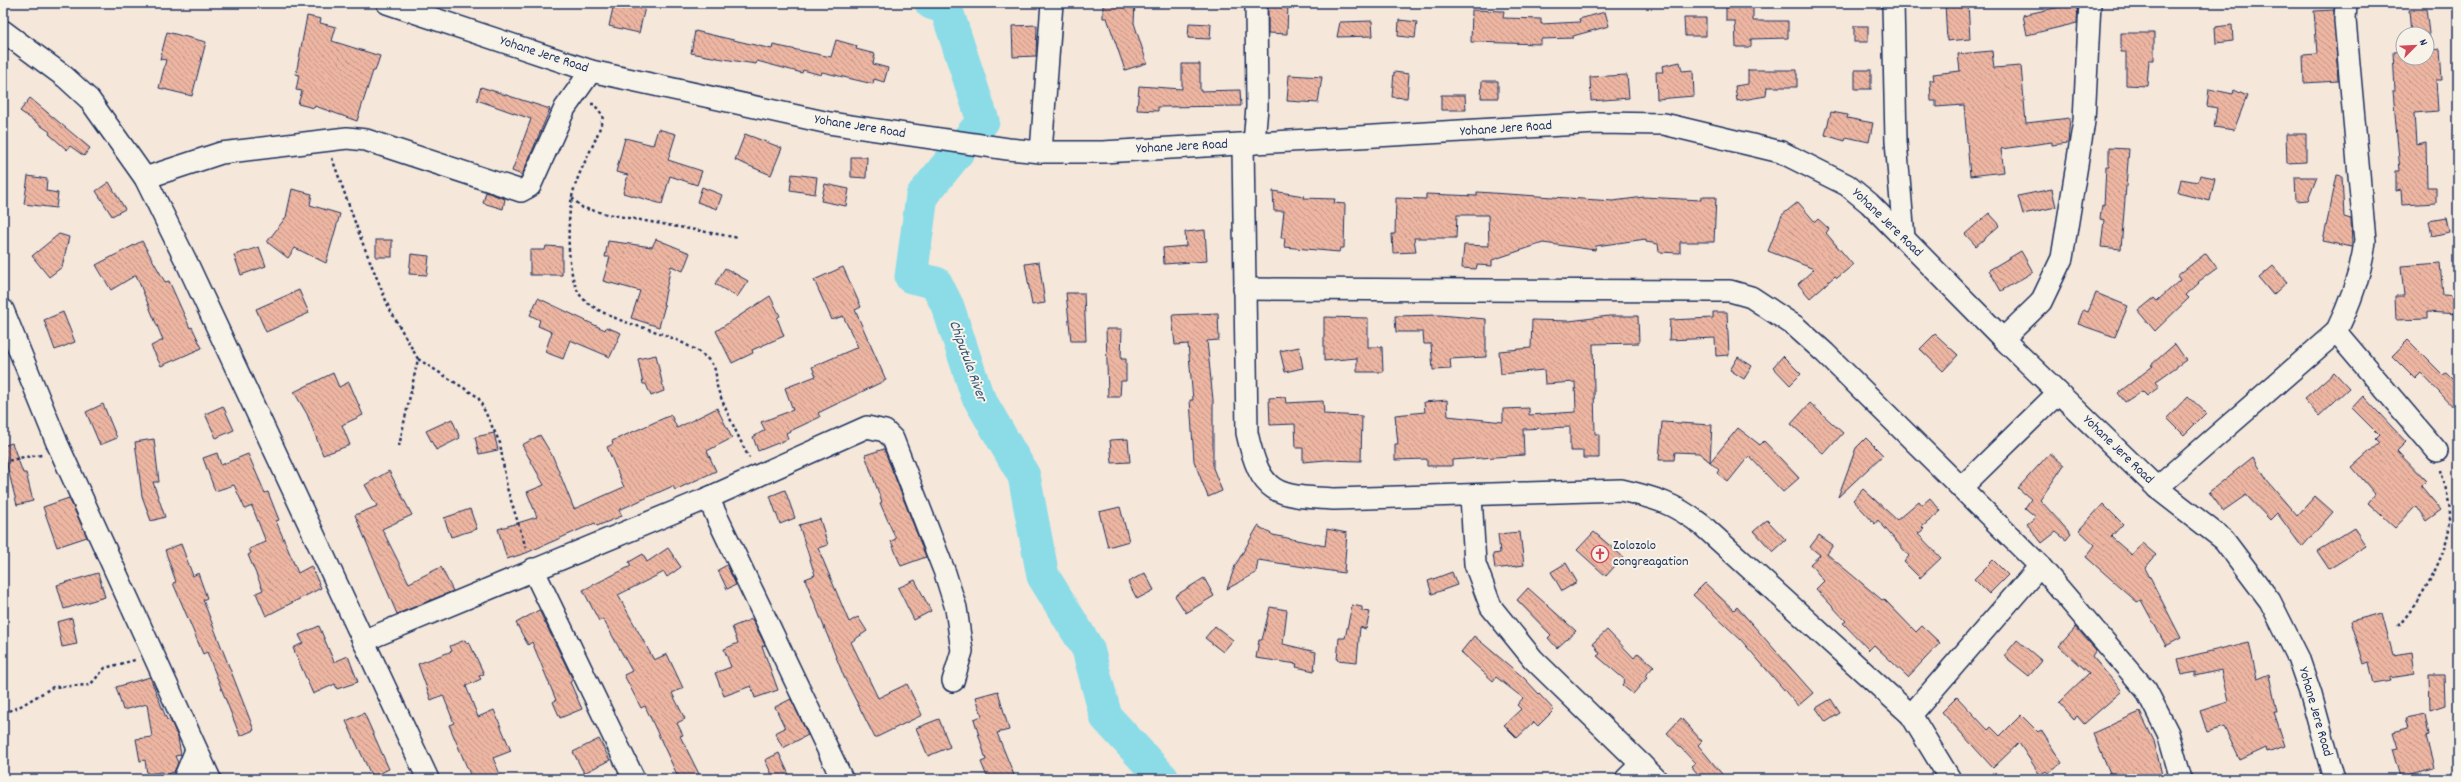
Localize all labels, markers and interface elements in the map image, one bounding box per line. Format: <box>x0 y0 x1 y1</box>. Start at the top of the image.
north arrow <box>2395 26 2435 66</box>
street label: Yohane Jere Road <box>497 31 591 79</box>
text: N <box>2414 37 2431 49</box>
street label: Yohane Jere Road <box>813 110 907 144</box>
street label: Yohane Jere Road <box>1459 116 1553 142</box>
street label: Yohane Jere Road <box>1135 135 1229 159</box>
street label: Yohane Jere Road <box>1847 184 1927 262</box>
water label: Chiputula River <box>942 317 992 406</box>
street label: Yohane Jere Road <box>2078 411 2158 489</box>
place label: Zolozolo congreagation <box>1613 536 1689 572</box>
church icon: Zolozolo congreagation <box>1590 544 1610 564</box>
street label: Yohane Jere Road <box>2293 665 2337 759</box>

